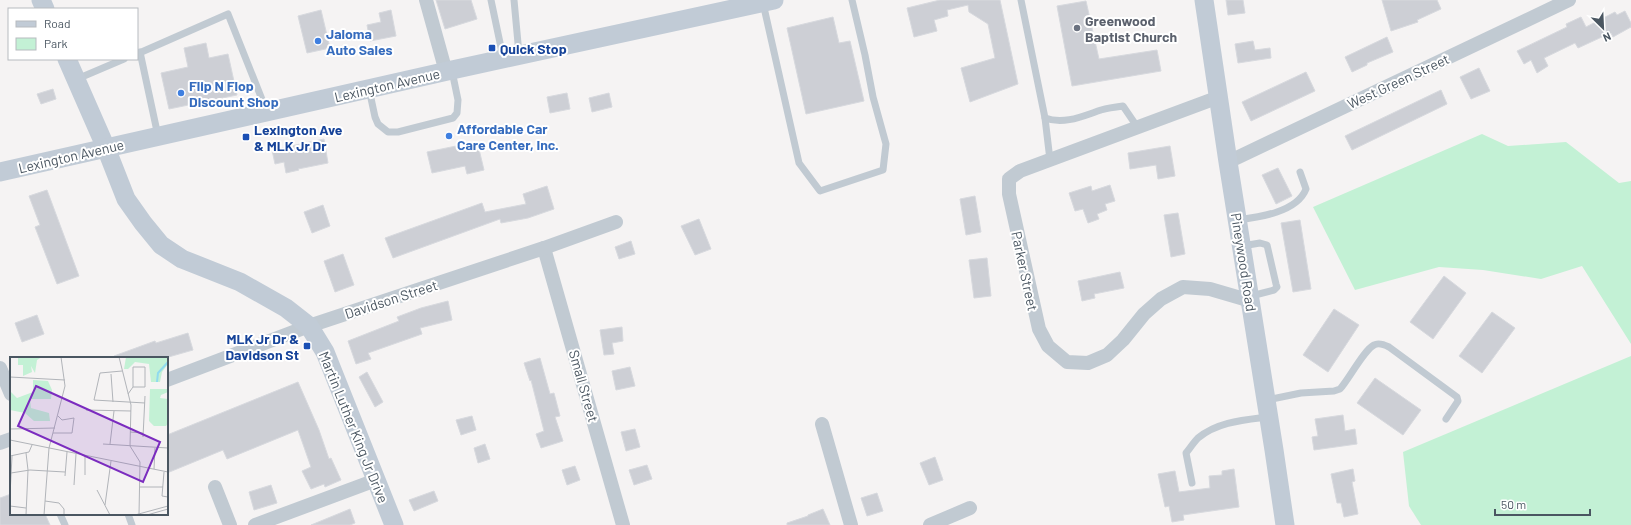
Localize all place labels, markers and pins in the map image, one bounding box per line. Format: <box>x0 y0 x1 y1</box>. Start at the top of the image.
place label: Greenwood Baptist Church <box>1085 12 1177 45</box>
marker: Greenwood Baptist Church <box>1072 23 1082 33</box>
place label: Jaloma Auto Sales <box>326 25 392 58</box>
marker: Jaloma Auto Sales <box>313 36 323 46</box>
place label: Quick Stop <box>500 40 567 57</box>
marker: Quick Stop <box>487 43 497 53</box>
place label: Flip N Flop Discount Shop <box>189 77 279 110</box>
marker: Flip N Flop Discount Shop <box>176 88 186 98</box>
place label: Affordable Car Care Center, Inc. <box>457 120 559 153</box>
place label: Lexington Ave & MLK Jr Dr <box>254 121 343 154</box>
marker: Affordable Car Care Center, Inc. <box>444 131 454 141</box>
marker: Lexington Ave & MLK Jr Dr <box>241 132 251 142</box>
place label: MLK Jr Dr & Davidson St <box>225 330 299 363</box>
marker: MLK Jr Dr & Davidson St <box>302 341 312 351</box>

